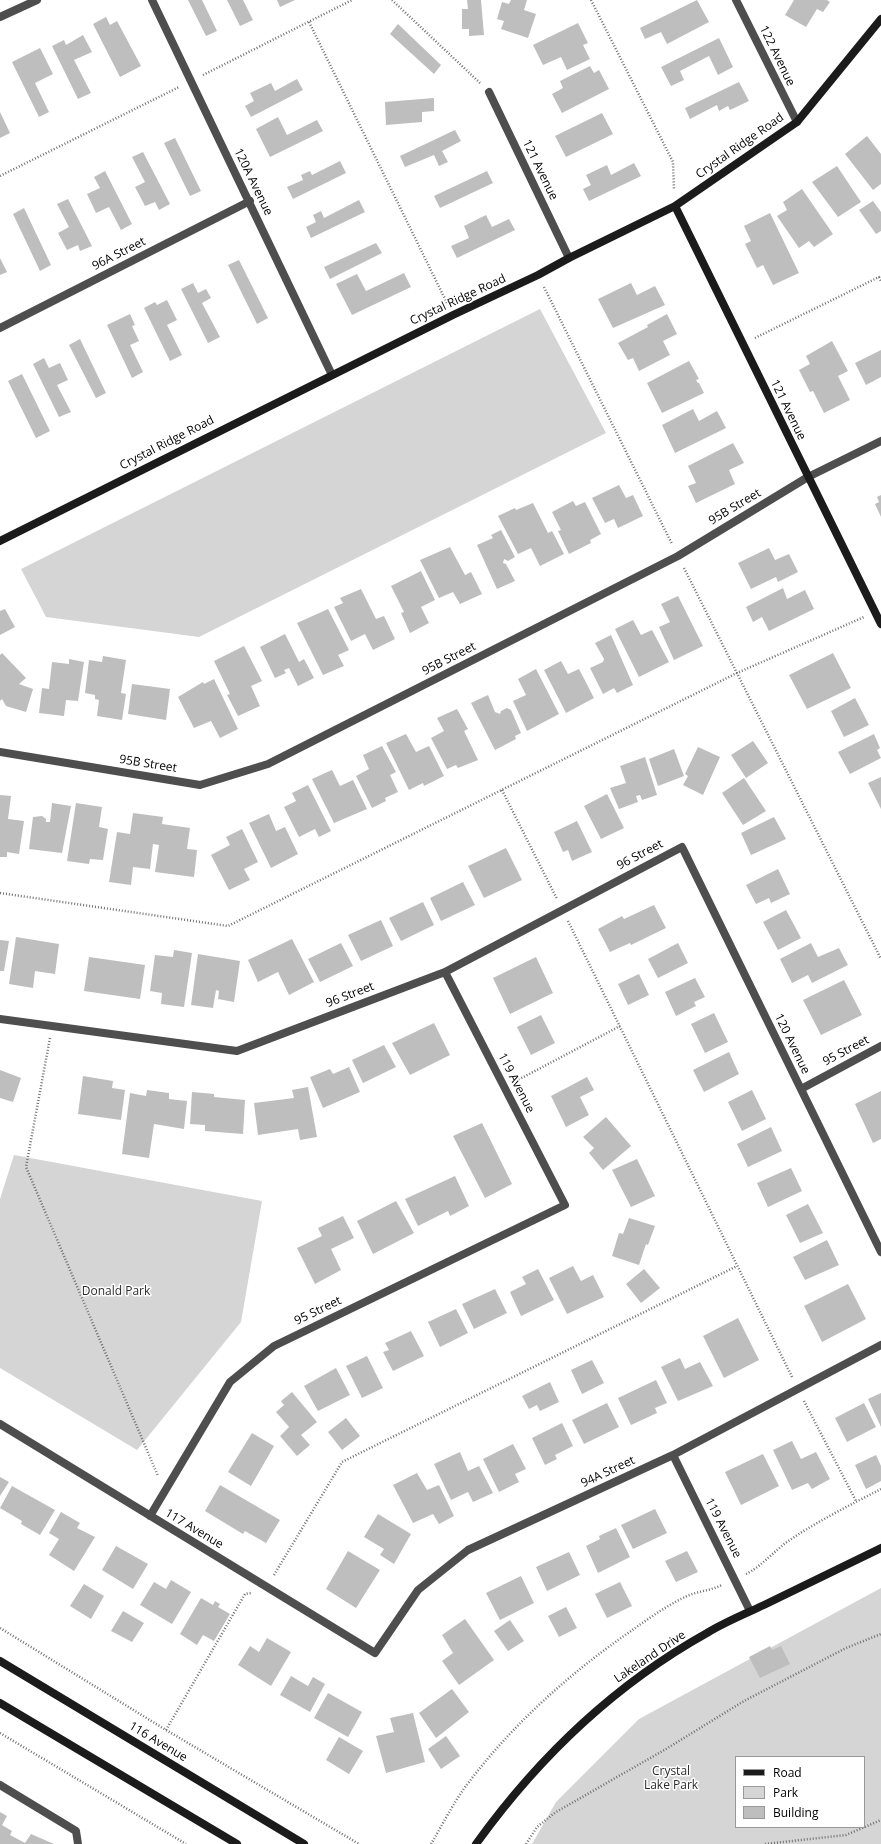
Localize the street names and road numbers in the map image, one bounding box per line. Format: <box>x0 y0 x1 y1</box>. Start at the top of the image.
street label: 122 Avenue <box>756 23 798 89</box>
street label: Crystal Ridge Road <box>693 110 787 182</box>
street label: 121 Avenue <box>519 137 561 203</box>
street label: 120A Avenue <box>231 146 275 218</box>
street label: 96A Street <box>90 234 148 274</box>
street label: Crystal Ridge Road <box>408 271 508 329</box>
street label: 121 Avenue <box>767 377 809 443</box>
street label: Crystal Ridge Road <box>117 413 217 473</box>
street label: 95B Street <box>706 486 764 528</box>
street label: 95B Street <box>420 639 478 679</box>
street label: 95B Street <box>118 752 178 776</box>
street label: 96 Street <box>614 837 666 873</box>
street label: 96 Street <box>324 979 376 1011</box>
street label: 120 Avenue <box>771 1011 813 1077</box>
street label: 95 Street <box>820 1033 872 1069</box>
street label: 119 Avenue <box>495 1051 537 1115</box>
street label: 95 Street <box>292 1293 344 1329</box>
street label: 94A Street <box>579 1453 637 1491</box>
street label: 119 Avenue <box>702 1496 744 1560</box>
street label: 117 Avenue <box>162 1506 226 1552</box>
street label: Lakeland Drive <box>612 1628 688 1686</box>
street label: 116 Avenue <box>126 1719 190 1765</box>

